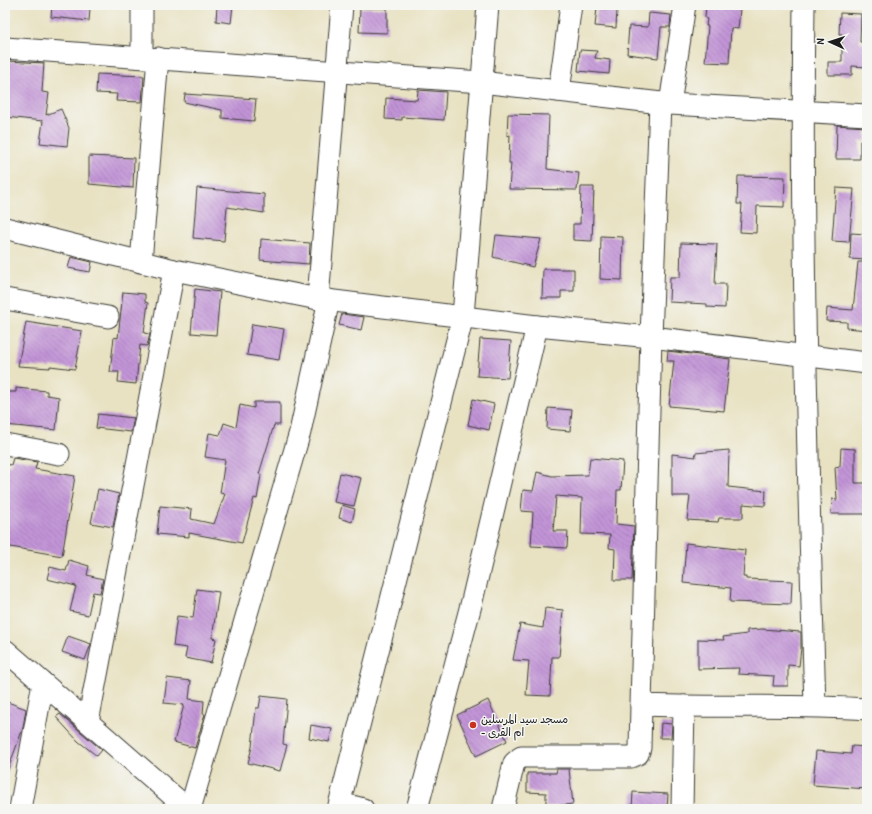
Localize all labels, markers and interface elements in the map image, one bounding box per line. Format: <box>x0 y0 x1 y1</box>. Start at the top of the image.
north arrow <box>810 22 850 62</box>
text: N <box>813 38 827 45</box>
place label: مسجد سيد المرسلين - ام القرى <box>481 712 568 741</box>
marker: مسجد سيد المرسلين - ام القرى <box>468 720 478 730</box>

